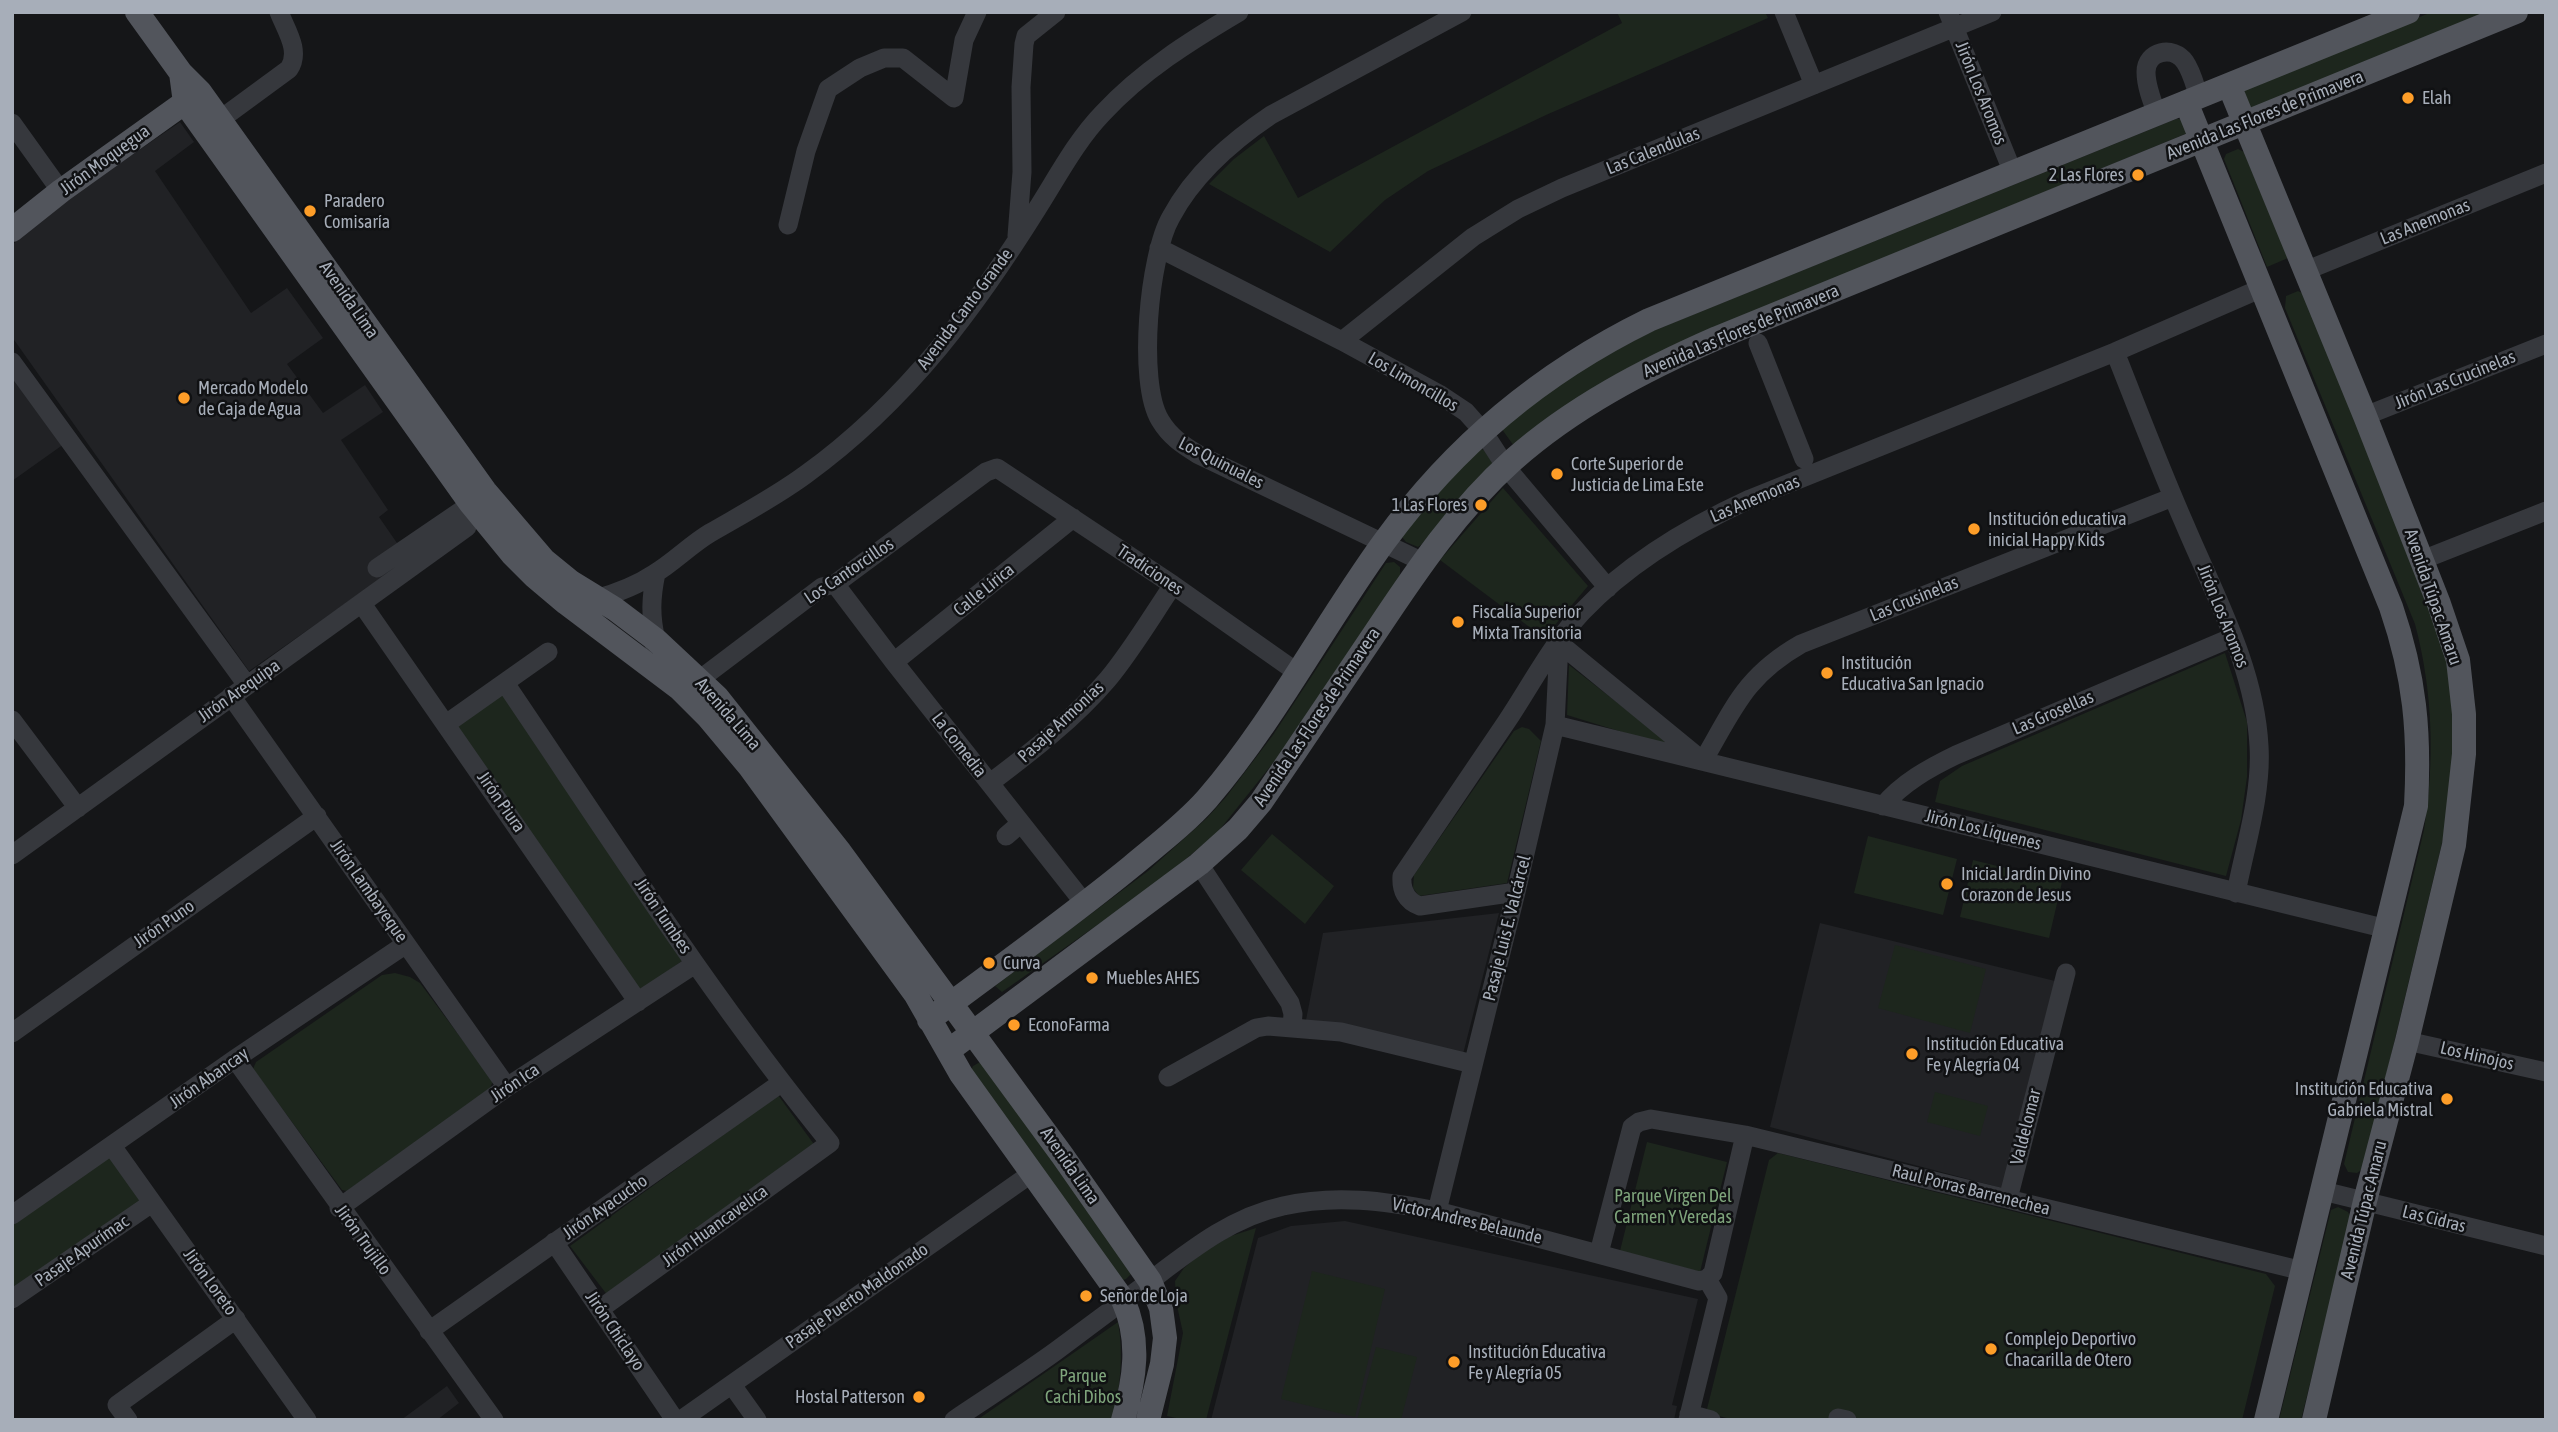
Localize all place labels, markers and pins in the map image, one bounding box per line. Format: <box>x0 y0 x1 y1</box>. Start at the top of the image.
place label: Elah <box>2422 87 2452 109</box>
marker: Elah <box>2400 90 2416 106</box>
place label: 2 Las Flores <box>2049 164 2124 186</box>
marker: 2 Las Flores <box>2130 167 2146 183</box>
place label: Paradero Comisaría <box>324 190 390 232</box>
marker: Paradero Comisaría <box>302 203 318 219</box>
place label: Mercado Modelo de Caja de Agua <box>198 377 308 420</box>
marker: Mercado Modelo de Caja de Agua <box>176 390 192 406</box>
place label: Corte Superior de Justicia de Lima Este <box>1571 453 1704 496</box>
marker: Corte Superior de Justicia de Lima Este <box>1549 466 1565 482</box>
place label: 1 Las Flores <box>1392 494 1467 516</box>
marker: 1 Las Flores <box>1473 497 1489 513</box>
place label: Institución educativa inicial Happy Kids <box>1988 508 2127 550</box>
marker: Institución educativa inicial Happy Kids <box>1966 521 1982 537</box>
place label: Fiscalía Superior Mixta Transitoria <box>1472 601 1582 644</box>
marker: Fiscalía Superior Mixta Transitoria <box>1450 614 1466 630</box>
place label: Institución Educativa San Ignacio <box>1841 652 1984 694</box>
marker: Institución Educativa San Ignacio <box>1819 665 1835 681</box>
place label: Inicial Jardín Divino Corazon de Jesus <box>1961 863 2091 906</box>
marker: Inicial Jardín Divino Corazon de Jesus <box>1939 876 1955 892</box>
place label: Curva <box>1003 952 1041 974</box>
marker: Curva <box>981 955 997 971</box>
place label: Muebles AHES <box>1106 967 1200 989</box>
marker: Muebles AHES <box>1084 970 1100 986</box>
place label: EconoFarma <box>1028 1014 1110 1036</box>
marker: EconoFarma <box>1006 1017 1022 1033</box>
place label: Institución Educativa Fe y Alegría 04 <box>1926 1033 2064 1076</box>
marker: Institución Educativa Fe y Alegría 04 <box>1904 1046 1920 1062</box>
place label: Institución Educativa Gabriela Mistral <box>2295 1078 2433 1120</box>
marker: Institución Educativa Gabriela Mistral <box>2439 1091 2455 1107</box>
place label: Señor de Loja <box>1100 1285 1188 1307</box>
marker: Señor de Loja <box>1078 1288 1094 1304</box>
place label: Complejo Deportivo Chacarilla de Otero <box>2005 1328 2136 1370</box>
place label: Institución Educativa Fe y Alegría 05 <box>1468 1341 1606 1384</box>
marker: Complejo Deportivo Chacarilla de Otero <box>1983 1341 1999 1357</box>
marker: Institución Educativa Fe y Alegría 05 <box>1446 1354 1462 1370</box>
place label: Hostal Patterson <box>795 1386 905 1408</box>
marker: Hostal Patterson <box>911 1389 927 1405</box>

